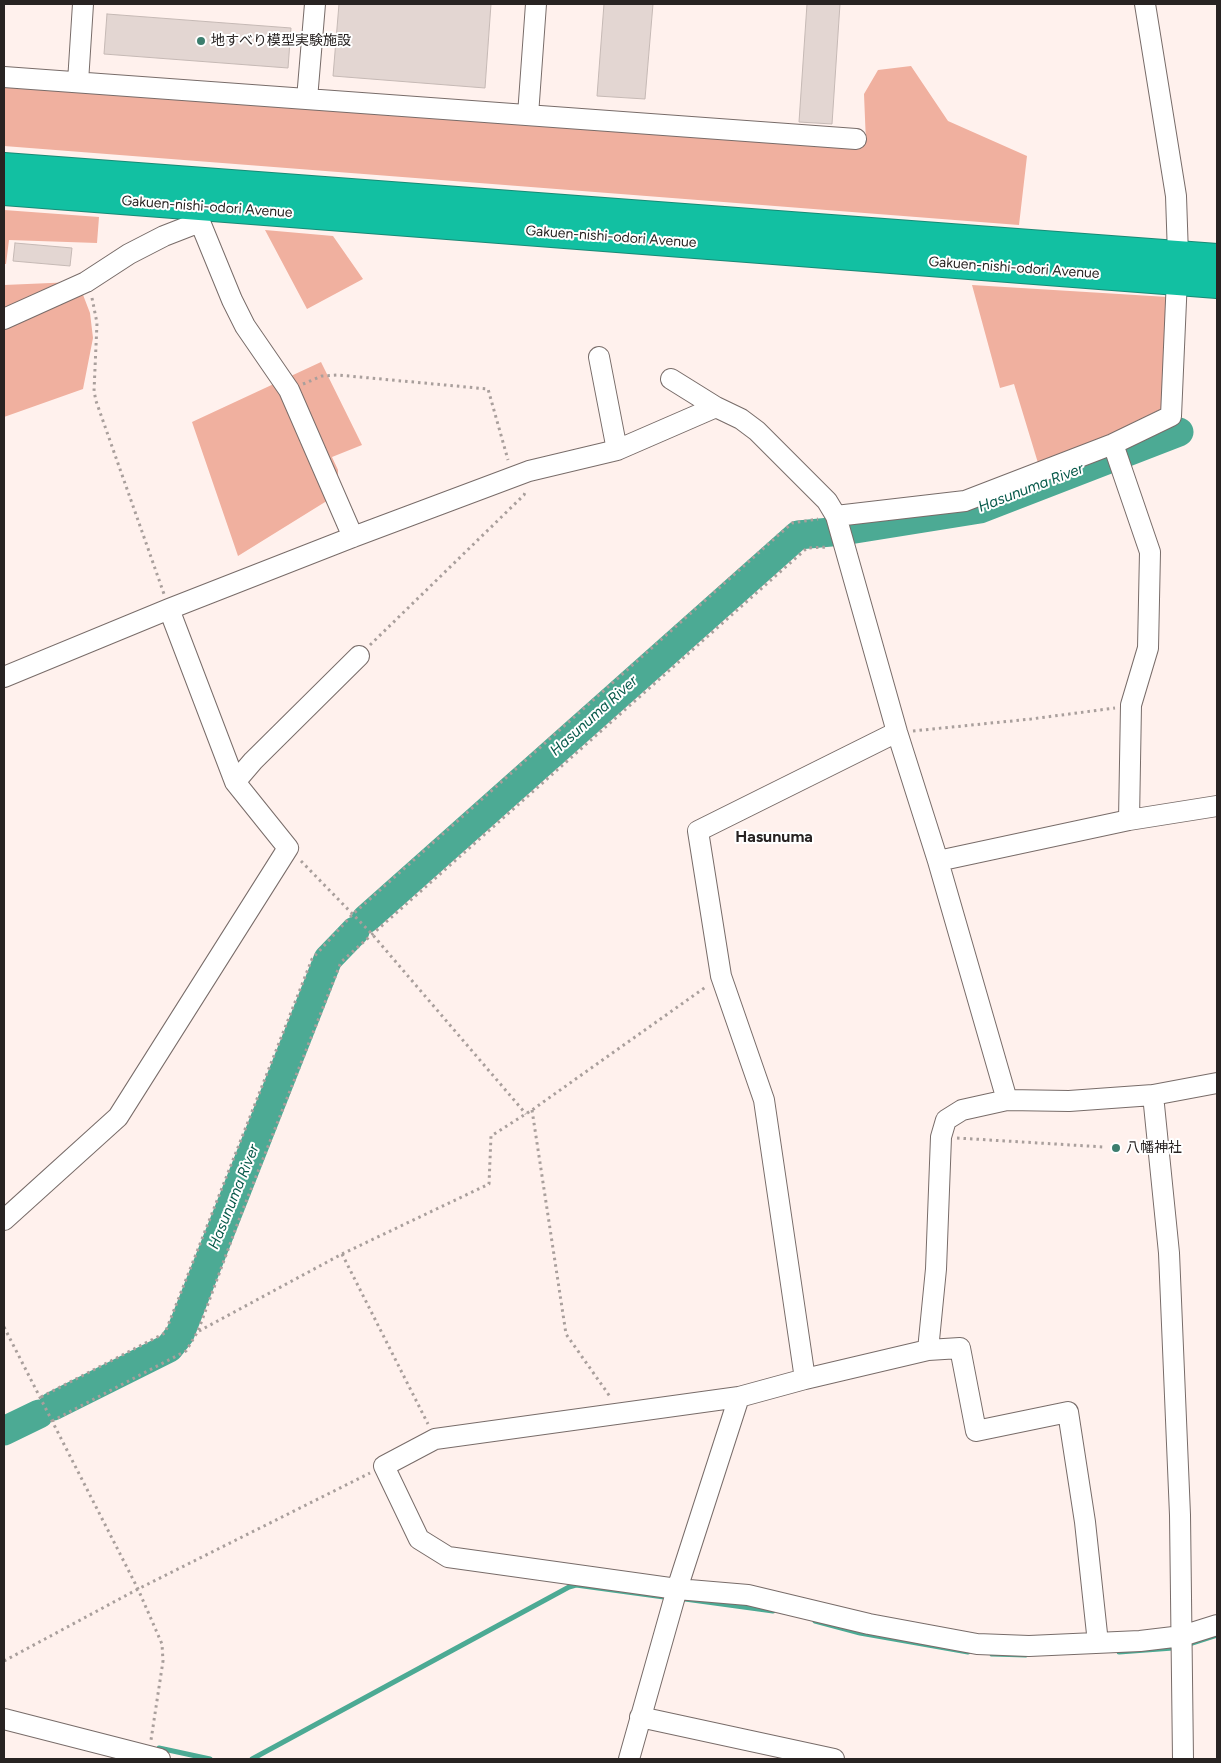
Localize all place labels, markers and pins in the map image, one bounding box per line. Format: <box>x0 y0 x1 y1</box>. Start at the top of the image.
place label: 地すべり模型実験施設 <box>211 33 351 49</box>
marker: 地すべり模型実験施設 <box>195 35 207 47</box>
place label: 八幡神社 <box>1126 1140 1182 1156</box>
marker: 八幡神社 <box>1110 1142 1122 1154</box>

